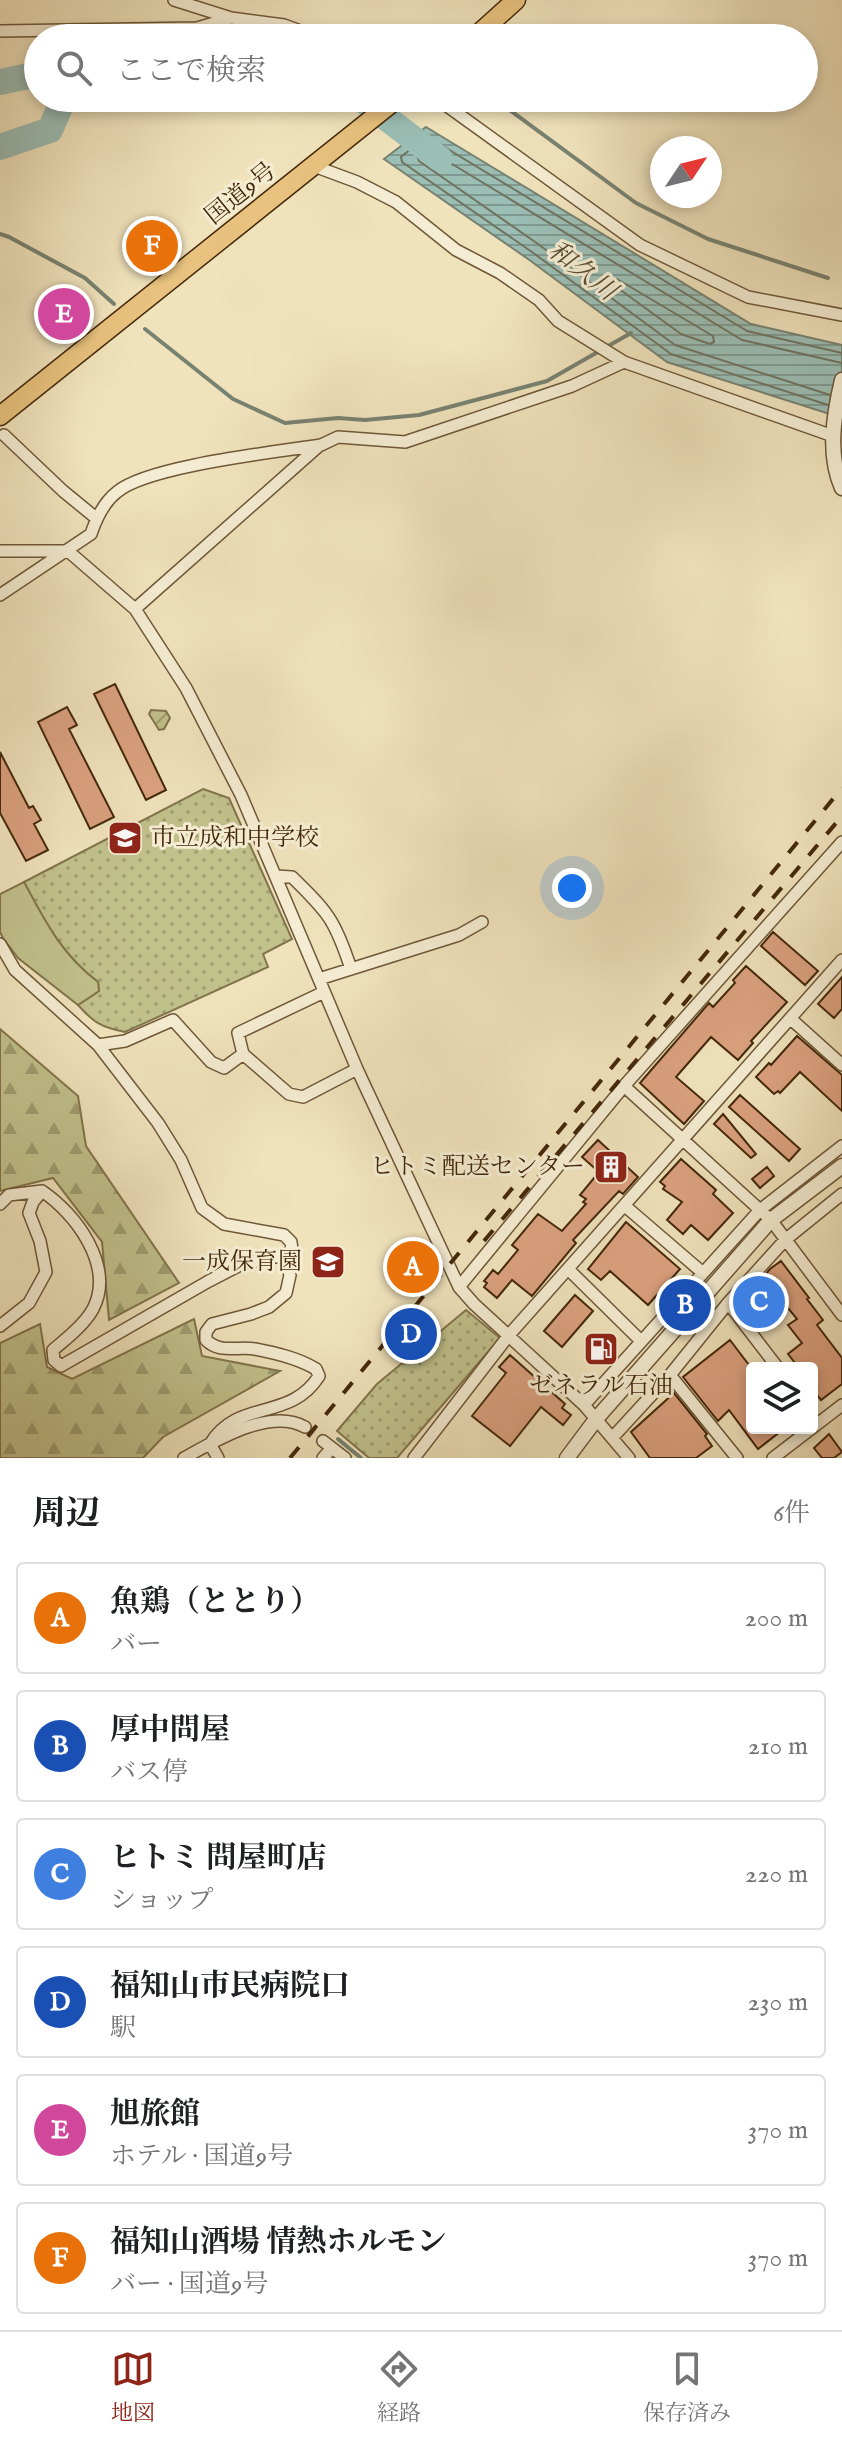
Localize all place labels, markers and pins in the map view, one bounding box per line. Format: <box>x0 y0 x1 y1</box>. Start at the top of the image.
pin: F <box>126 216 178 276</box>
pin: E <box>38 284 90 344</box>
school or university icon: 市立成和中学校 <box>106 819 144 857</box>
place label: 市立成和中学校 <box>151 823 319 854</box>
building icon: ヒトミ配送センター <box>592 1148 630 1186</box>
place label: ヒトミ配送センター <box>370 1152 585 1183</box>
pin: A <box>387 1237 439 1297</box>
school or university icon: 一成保育園 <box>309 1243 347 1281</box>
place label: 一成保育園 <box>182 1247 302 1278</box>
pin: C <box>733 1272 785 1332</box>
pin: B <box>659 1275 711 1335</box>
pin: D <box>385 1304 437 1364</box>
fuel station icon: ゼネラル石油 <box>582 1330 620 1368</box>
place label: ゼネラル石油 <box>529 1371 673 1402</box>

